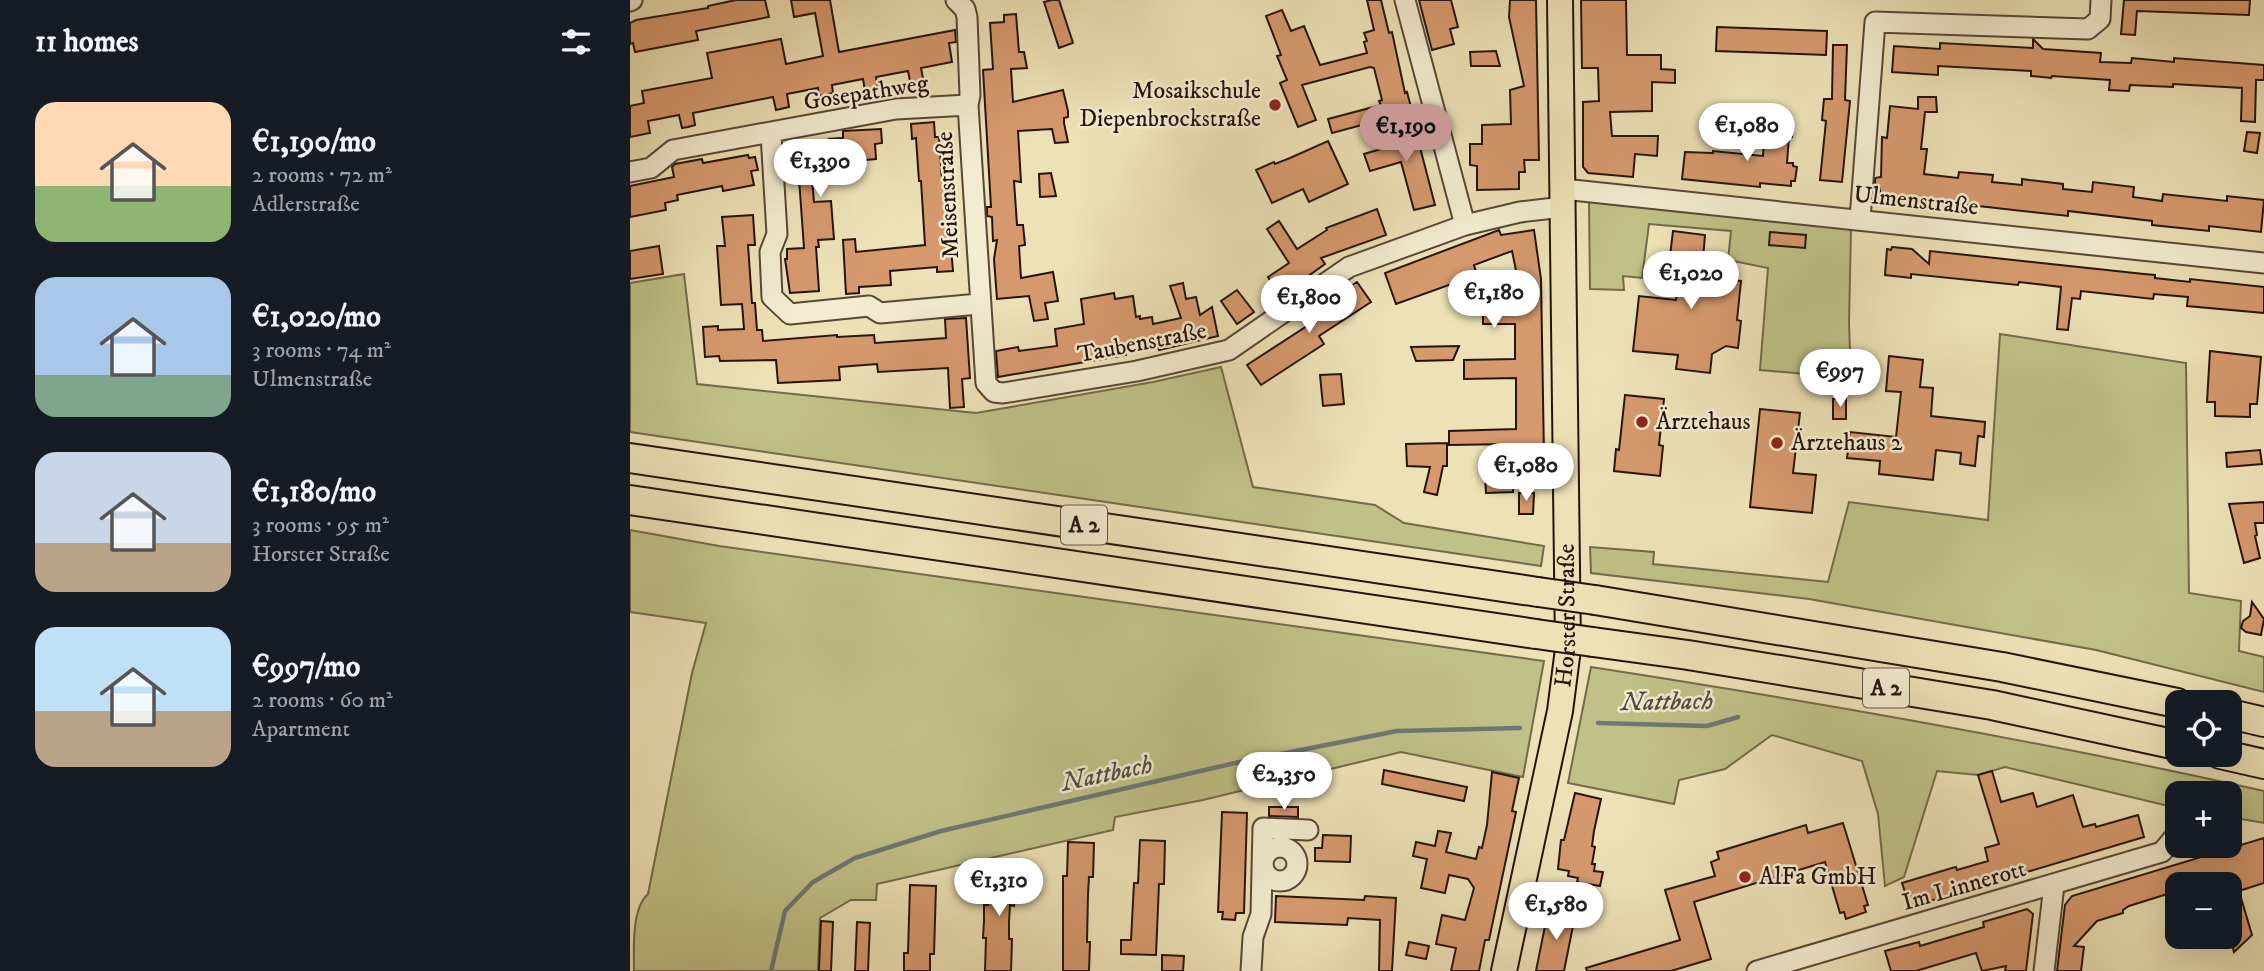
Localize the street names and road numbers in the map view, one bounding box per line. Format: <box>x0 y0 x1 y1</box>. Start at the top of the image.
street label: Gosepathweg <box>802 68 931 118</box>
street label: Meisenstraße <box>930 131 966 259</box>
street label: Ulmenstraße <box>1852 180 1980 222</box>
street label: Taubenstraße <box>1075 316 1209 370</box>
road number: A 2 <box>1061 505 1107 544</box>
street label: Horster Straße <box>1548 543 1583 689</box>
road number: A 2 <box>1863 668 1909 708</box>
street label: Im Linnerott <box>1899 854 2030 918</box>

